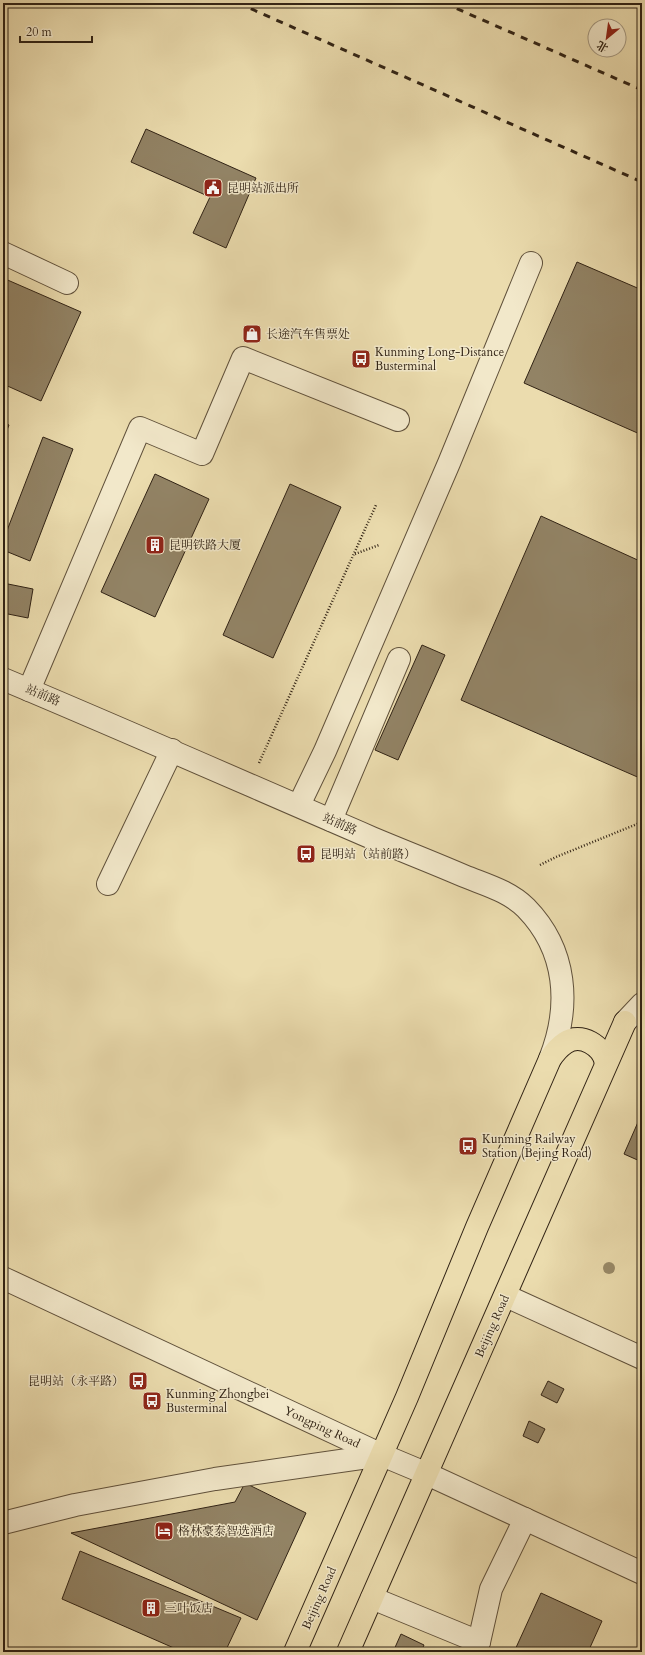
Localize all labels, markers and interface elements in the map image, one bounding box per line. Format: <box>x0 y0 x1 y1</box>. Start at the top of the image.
scale bar <box>20 18 92 44</box>
north arrow <box>587 18 627 58</box>
text: 20 m <box>26 24 53 40</box>
text: 北 <box>594 37 611 56</box>
public building icon: 昆明站派出所 <box>202 177 224 199</box>
place label: 昆明站派出所 <box>227 180 299 196</box>
shop icon: 长途汽车售票处 <box>241 323 263 345</box>
place label: 长途汽车售票处 <box>266 326 350 342</box>
place label: Kunming Long-Distance Busterminal <box>375 344 504 374</box>
bus stop icon: Kunming Long-Distance Busterminal <box>350 348 372 370</box>
building icon: 昆明铁路大厦 <box>144 534 166 556</box>
place label: 昆明铁路大厦 <box>169 537 241 553</box>
street label: 站前路 <box>23 681 63 709</box>
street label: 站前路 <box>320 809 360 839</box>
bus stop icon: 昆明站（站前路） <box>295 843 317 865</box>
place label: 昆明站（站前路） <box>320 846 416 862</box>
place label: Kunming Railway Station (Bejing Road) <box>482 1131 592 1161</box>
bus stop icon: Kunming Railway Station (Bejing Road) <box>457 1135 479 1157</box>
street label: Beijing Road <box>471 1292 513 1360</box>
bus stop icon: 昆明站（永平路） <box>127 1370 149 1392</box>
place label: 昆明站（永平路） <box>28 1373 124 1389</box>
place label: Kunming Zhongbei Busterminal <box>166 1386 270 1416</box>
bus stop icon: Kunming Zhongbei Busterminal <box>141 1390 163 1412</box>
street label: Yongping Road <box>282 1402 363 1452</box>
hotel icon: 格林豪泰智选酒店 <box>153 1520 175 1542</box>
place label: 格林豪泰智选酒店 <box>178 1523 274 1539</box>
street label: Beijing Road <box>298 1564 340 1632</box>
building icon: 三叶饭店 <box>140 1597 162 1619</box>
place label: 三叶饭店 <box>165 1600 213 1616</box>

